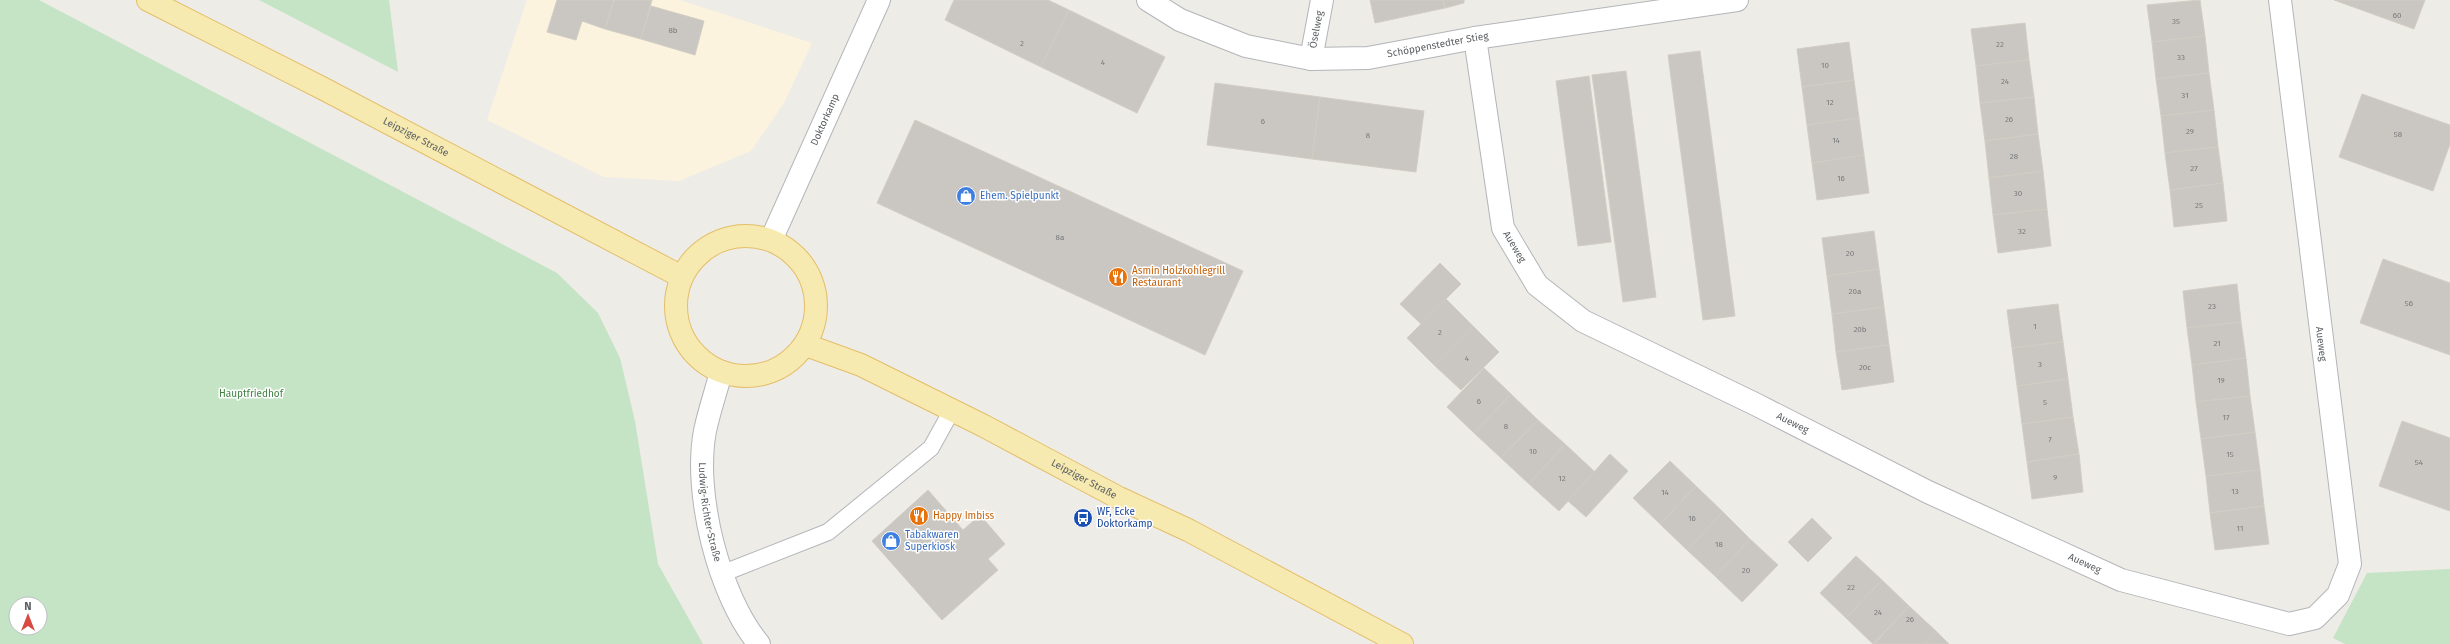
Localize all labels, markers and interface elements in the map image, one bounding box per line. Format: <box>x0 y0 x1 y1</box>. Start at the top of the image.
street label: Öselweg <box>1305 9 1326 49</box>
house number: 60 <box>2393 11 2402 20</box>
house number: 35 <box>2172 17 2180 26</box>
house number: 8b <box>668 26 678 35</box>
street label: Schöppenstedter Stieg <box>1386 30 1490 60</box>
house number: 2 <box>1020 39 1024 48</box>
house number: 22 <box>1996 40 2004 49</box>
house number: 33 <box>2177 53 2185 62</box>
house number: 4 <box>1101 58 1106 67</box>
house number: 10 <box>1821 61 1829 70</box>
house number: 24 <box>2001 77 2010 86</box>
house number: 31 <box>2181 91 2189 100</box>
street label: Doktorkamp <box>808 92 842 147</box>
house number: 12 <box>1826 98 1834 107</box>
street label: Leipziger Straße <box>381 115 451 159</box>
house number: 26 <box>2005 115 2013 124</box>
house number: 6 <box>1261 117 1265 126</box>
house number: 29 <box>2186 127 2194 136</box>
house number: 58 <box>2394 130 2403 139</box>
house number: 8 <box>1366 131 1371 140</box>
house number: 14 <box>1832 136 1841 145</box>
house number: 28 <box>2010 152 2019 161</box>
house number: 27 <box>2190 164 2198 173</box>
house number: 16 <box>1837 174 1845 183</box>
shop icon: Ehem. Spielpunkt <box>955 185 977 207</box>
house number: 30 <box>2014 189 2023 198</box>
place label: Ehem. Spielpunkt <box>980 190 1060 202</box>
house number: 25 <box>2195 201 2203 210</box>
house number: 32 <box>2018 227 2026 236</box>
street label: Aueweg <box>1500 229 1529 266</box>
house number: 8a <box>1056 233 1064 242</box>
house number: 20 <box>1846 249 1855 258</box>
place label: Asmin Holzkohlegrill Restaurant <box>1132 265 1225 289</box>
restaurant icon: Asmin Holzkohlegrill Restaurant <box>1107 266 1129 288</box>
house number: 20a <box>1849 287 1861 296</box>
house number: 56 <box>2405 299 2413 308</box>
house number: 23 <box>2208 302 2216 311</box>
house number: 1 <box>2033 322 2037 331</box>
house number: 20b <box>1853 325 1867 334</box>
street label: Aueweg <box>2313 326 2329 363</box>
house number: 2 <box>1438 328 1442 337</box>
house number: 21 <box>2213 339 2221 348</box>
house number: 4 <box>1465 354 1470 363</box>
house number: 3 <box>2038 360 2042 369</box>
house number: 20c <box>1859 363 1871 372</box>
house number: 19 <box>2217 376 2225 385</box>
park label: Hauptfriedhof <box>219 388 284 400</box>
house number: 6 <box>1477 397 1481 406</box>
house number: 5 <box>2043 398 2047 407</box>
street label: Aueweg <box>1774 410 1812 437</box>
house number: 17 <box>2222 413 2230 422</box>
house number: 8 <box>1504 422 1509 431</box>
house number: 7 <box>2048 435 2052 444</box>
house number: 10 <box>1529 447 1537 456</box>
house number: 15 <box>2226 450 2234 459</box>
street label: Leipziger Straße <box>1049 457 1119 502</box>
house number: 54 <box>2415 458 2424 467</box>
street label: Ludwig-Richter-Straße <box>696 462 724 563</box>
house number: 9 <box>2053 473 2057 482</box>
house number: 12 <box>1558 474 1566 483</box>
house number: 13 <box>2231 487 2239 496</box>
house number: 14 <box>1661 488 1670 497</box>
restaurant icon: Happy Imbiss <box>908 505 930 527</box>
place label: WF, Ecke Doktorkamp <box>1097 506 1153 530</box>
bus stop icon: WF, Ecke Doktorkamp <box>1072 507 1094 529</box>
place label: Happy Imbiss <box>933 510 994 522</box>
house number: 16 <box>1688 514 1696 523</box>
house number: 11 <box>2237 524 2243 533</box>
place label: Tabakwaren Superkiosk <box>905 529 959 553</box>
shop icon: Tabakwaren Superkiosk <box>880 530 902 552</box>
house number: 18 <box>1715 540 1724 549</box>
street label: Aueweg <box>2066 551 2104 576</box>
house number: 20 <box>1742 566 1751 575</box>
house number: 22 <box>1847 583 1855 592</box>
north arrow <box>8 596 48 636</box>
text: N <box>24 600 32 613</box>
house number: 24 <box>1874 608 1883 617</box>
house number: 26 <box>1906 615 1914 624</box>

